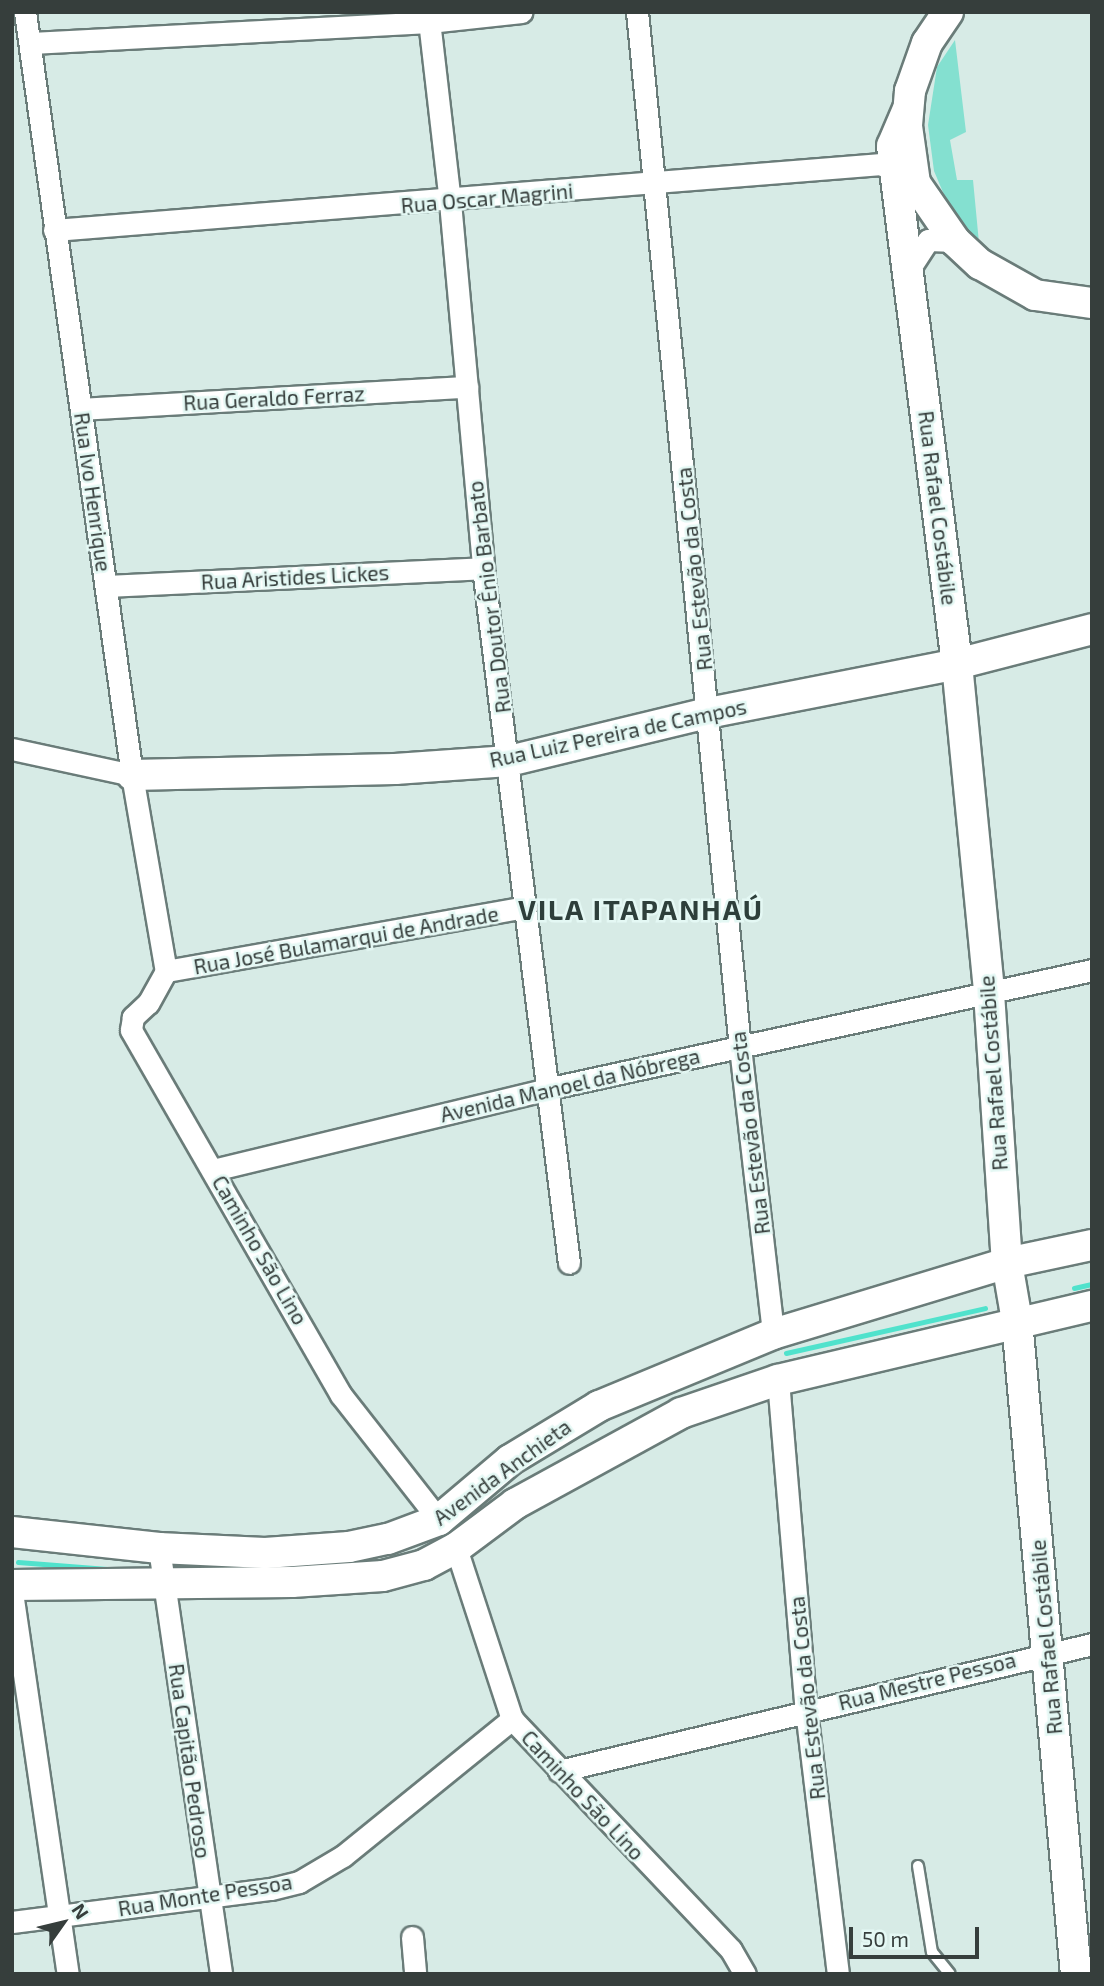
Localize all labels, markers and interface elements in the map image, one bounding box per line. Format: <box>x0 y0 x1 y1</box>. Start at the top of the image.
street label: Rua Oscar Magrini <box>400 178 574 218</box>
street label: Rua Geraldo Ferraz <box>183 381 365 415</box>
street label: Rua Rafael Costábile <box>914 409 962 607</box>
street label: Rua Ivo Henrique <box>69 411 117 573</box>
street label: Rua Estevão da Costa <box>671 466 717 672</box>
street label: Rua Doutor Ênio Barbato <box>462 479 516 715</box>
street label: Rua Aristides Lickes <box>200 559 390 595</box>
street label: Rua Luiz Pereira de Campos <box>487 693 749 773</box>
district label: VILA ITAPANHAÚ <box>519 892 763 926</box>
street label: Rua José Bulamarqui de Andrade <box>191 901 501 979</box>
street label: Rua Rafael Costábile <box>974 974 1012 1172</box>
street label: Rua Estevão da Costa <box>725 1030 775 1236</box>
street label: Avenida Manoel da Nóbrega <box>437 1043 703 1127</box>
street label: Caminho São Lino <box>207 1171 313 1329</box>
street label: Avenida Anchieta <box>428 1414 576 1530</box>
street label: Rua Rafael Costábile <box>1025 1538 1067 1736</box>
street label: Rua Estevão da Costa <box>784 1595 830 1801</box>
street label: Rua Mestre Pessoa <box>836 1647 1018 1715</box>
street label: Rua Capitão Pedroso <box>164 1662 216 1860</box>
street label: Caminho São Lino <box>516 1725 650 1865</box>
street label: Rua Monte Pessoa <box>116 1869 294 1921</box>
north arrow <box>28 1888 98 1958</box>
text: N <box>67 1899 94 1923</box>
scale bar <box>852 1912 982 1956</box>
text: 50 m <box>862 1926 909 1951</box>

